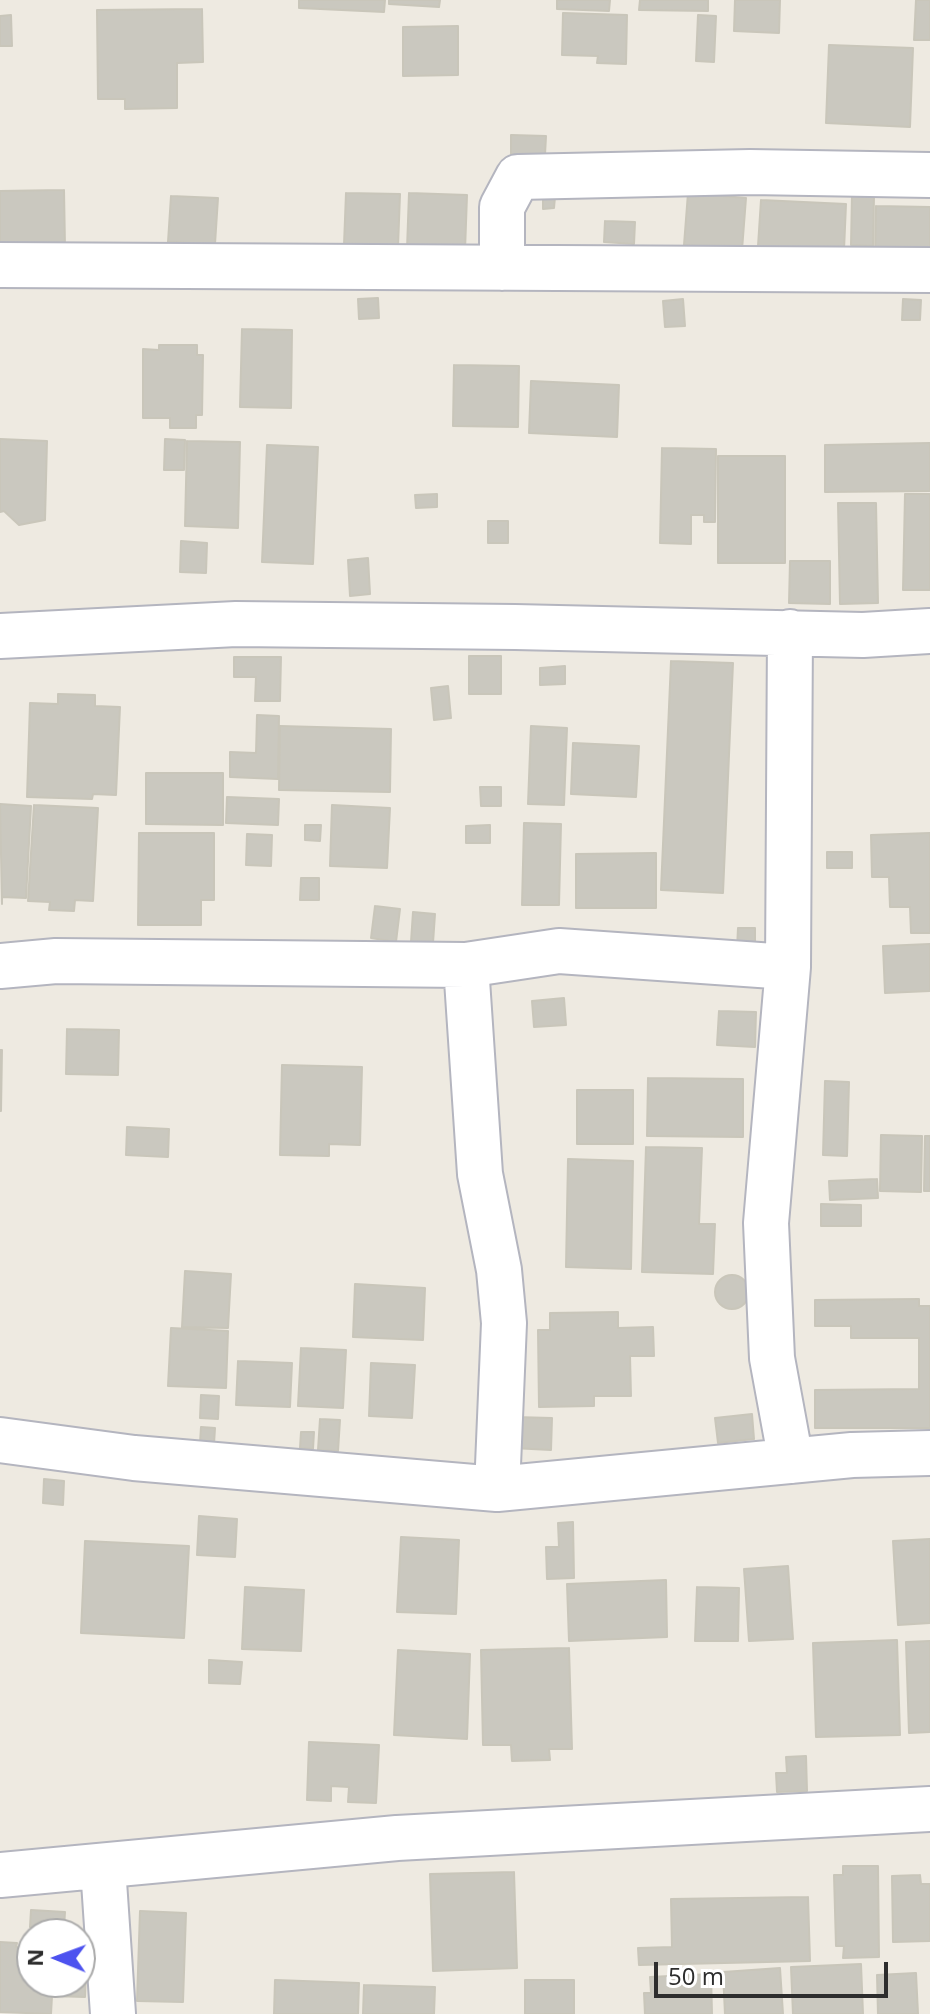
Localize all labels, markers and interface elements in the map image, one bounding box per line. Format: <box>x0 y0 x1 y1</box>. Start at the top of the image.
north arrow <box>16 1918 96 1998</box>
scale bar <box>658 1946 892 1996</box>
text: N <box>19 1948 49 1967</box>
text: 50 m <box>668 1959 724 1992</box>

